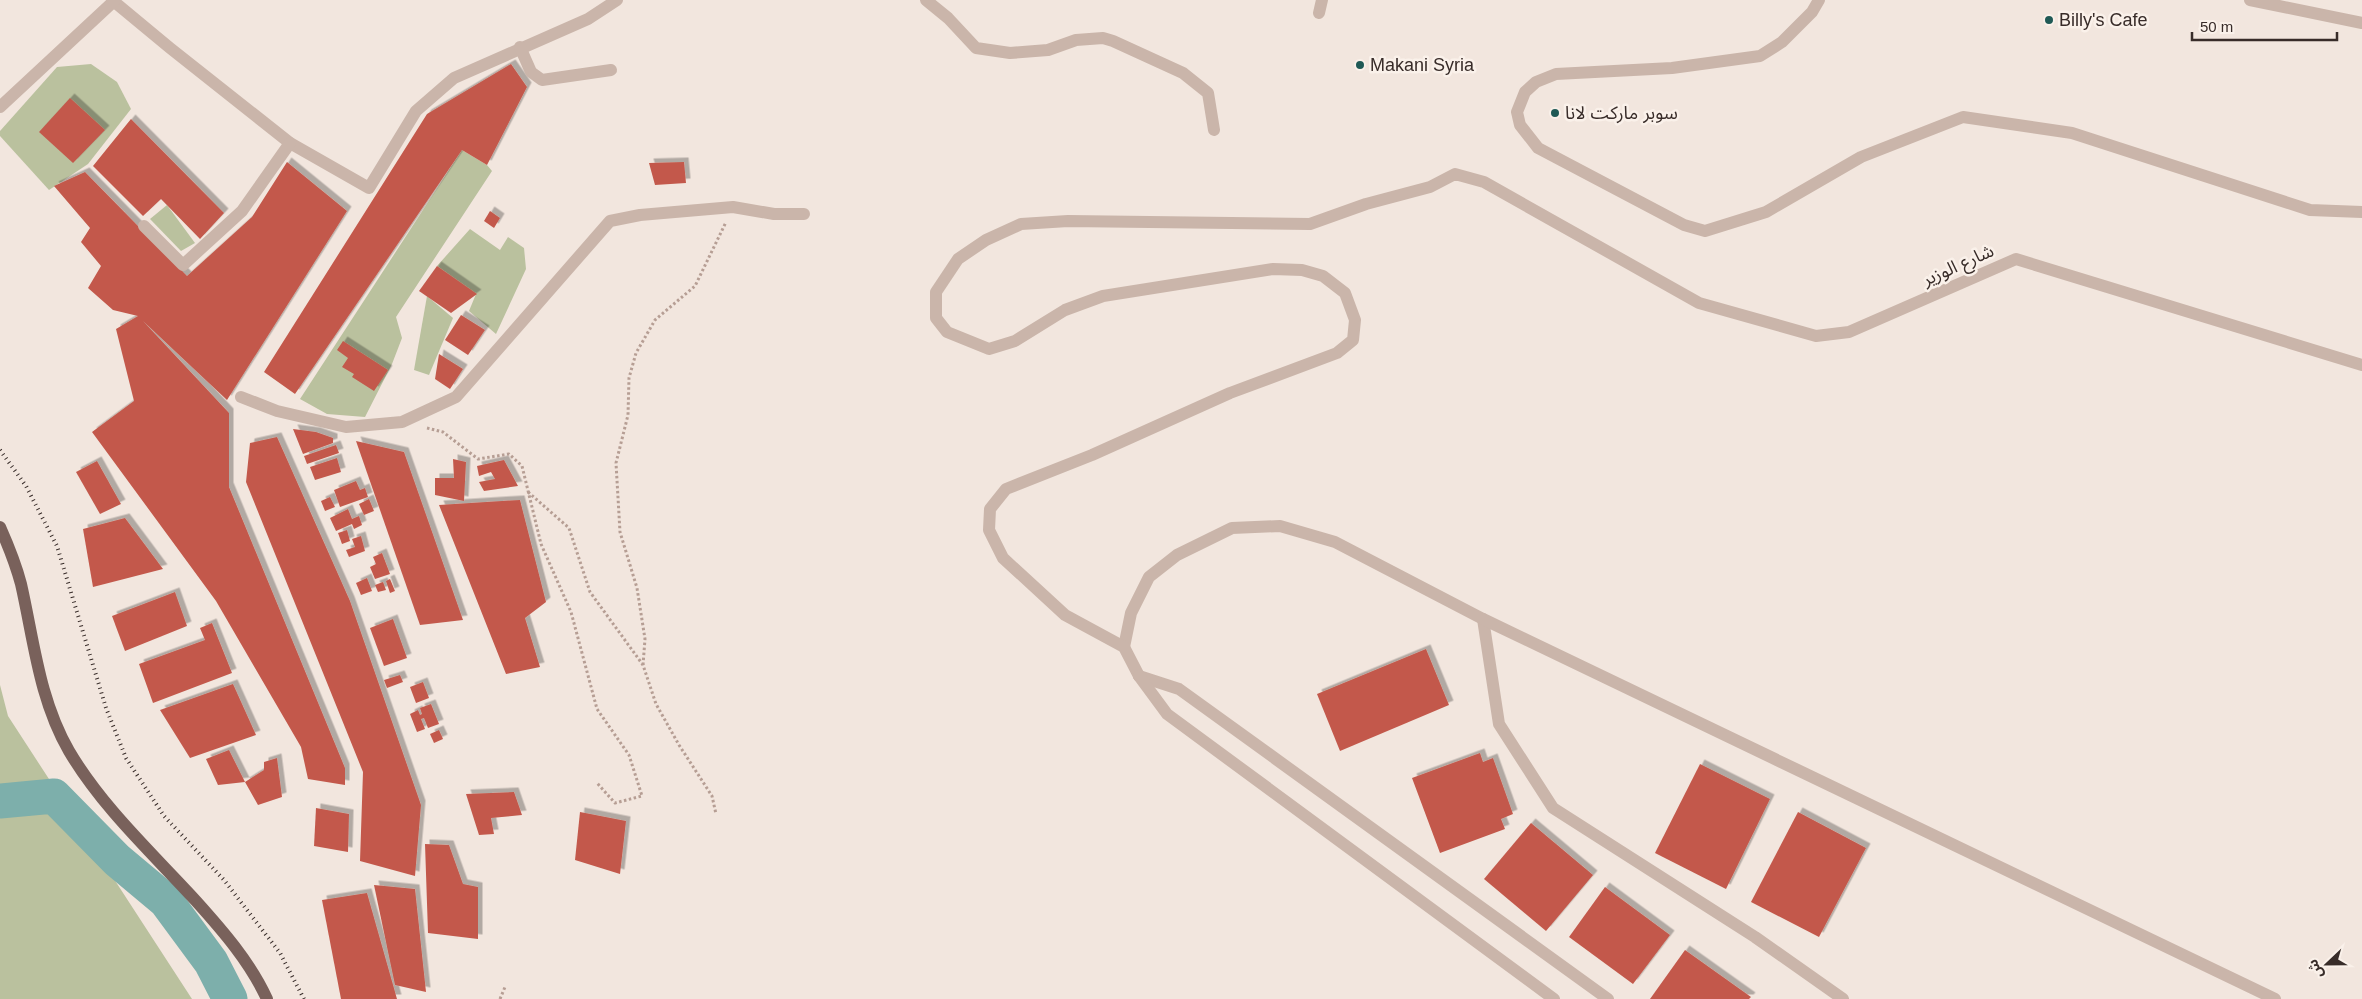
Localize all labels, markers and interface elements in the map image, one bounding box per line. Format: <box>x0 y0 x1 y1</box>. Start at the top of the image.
place label: Billy's Cafe <box>2059 10 2147 30</box>
scale bar <box>2192 10 2337 42</box>
marker: Billy's Cafe <box>2043 14 2055 26</box>
text: 50 m <box>2200 18 2233 35</box>
place label: Makani Syria <box>1370 55 1475 75</box>
marker: Makani Syria <box>1354 59 1366 71</box>
place label: سوبر ماركت لانا <box>1565 103 1678 124</box>
marker: سوبر ماركت لانا <box>1549 107 1561 119</box>
street label: شارع الوزير <box>1918 240 1998 294</box>
north arrow <box>2302 939 2352 989</box>
text: ش <box>2304 957 2326 981</box>

